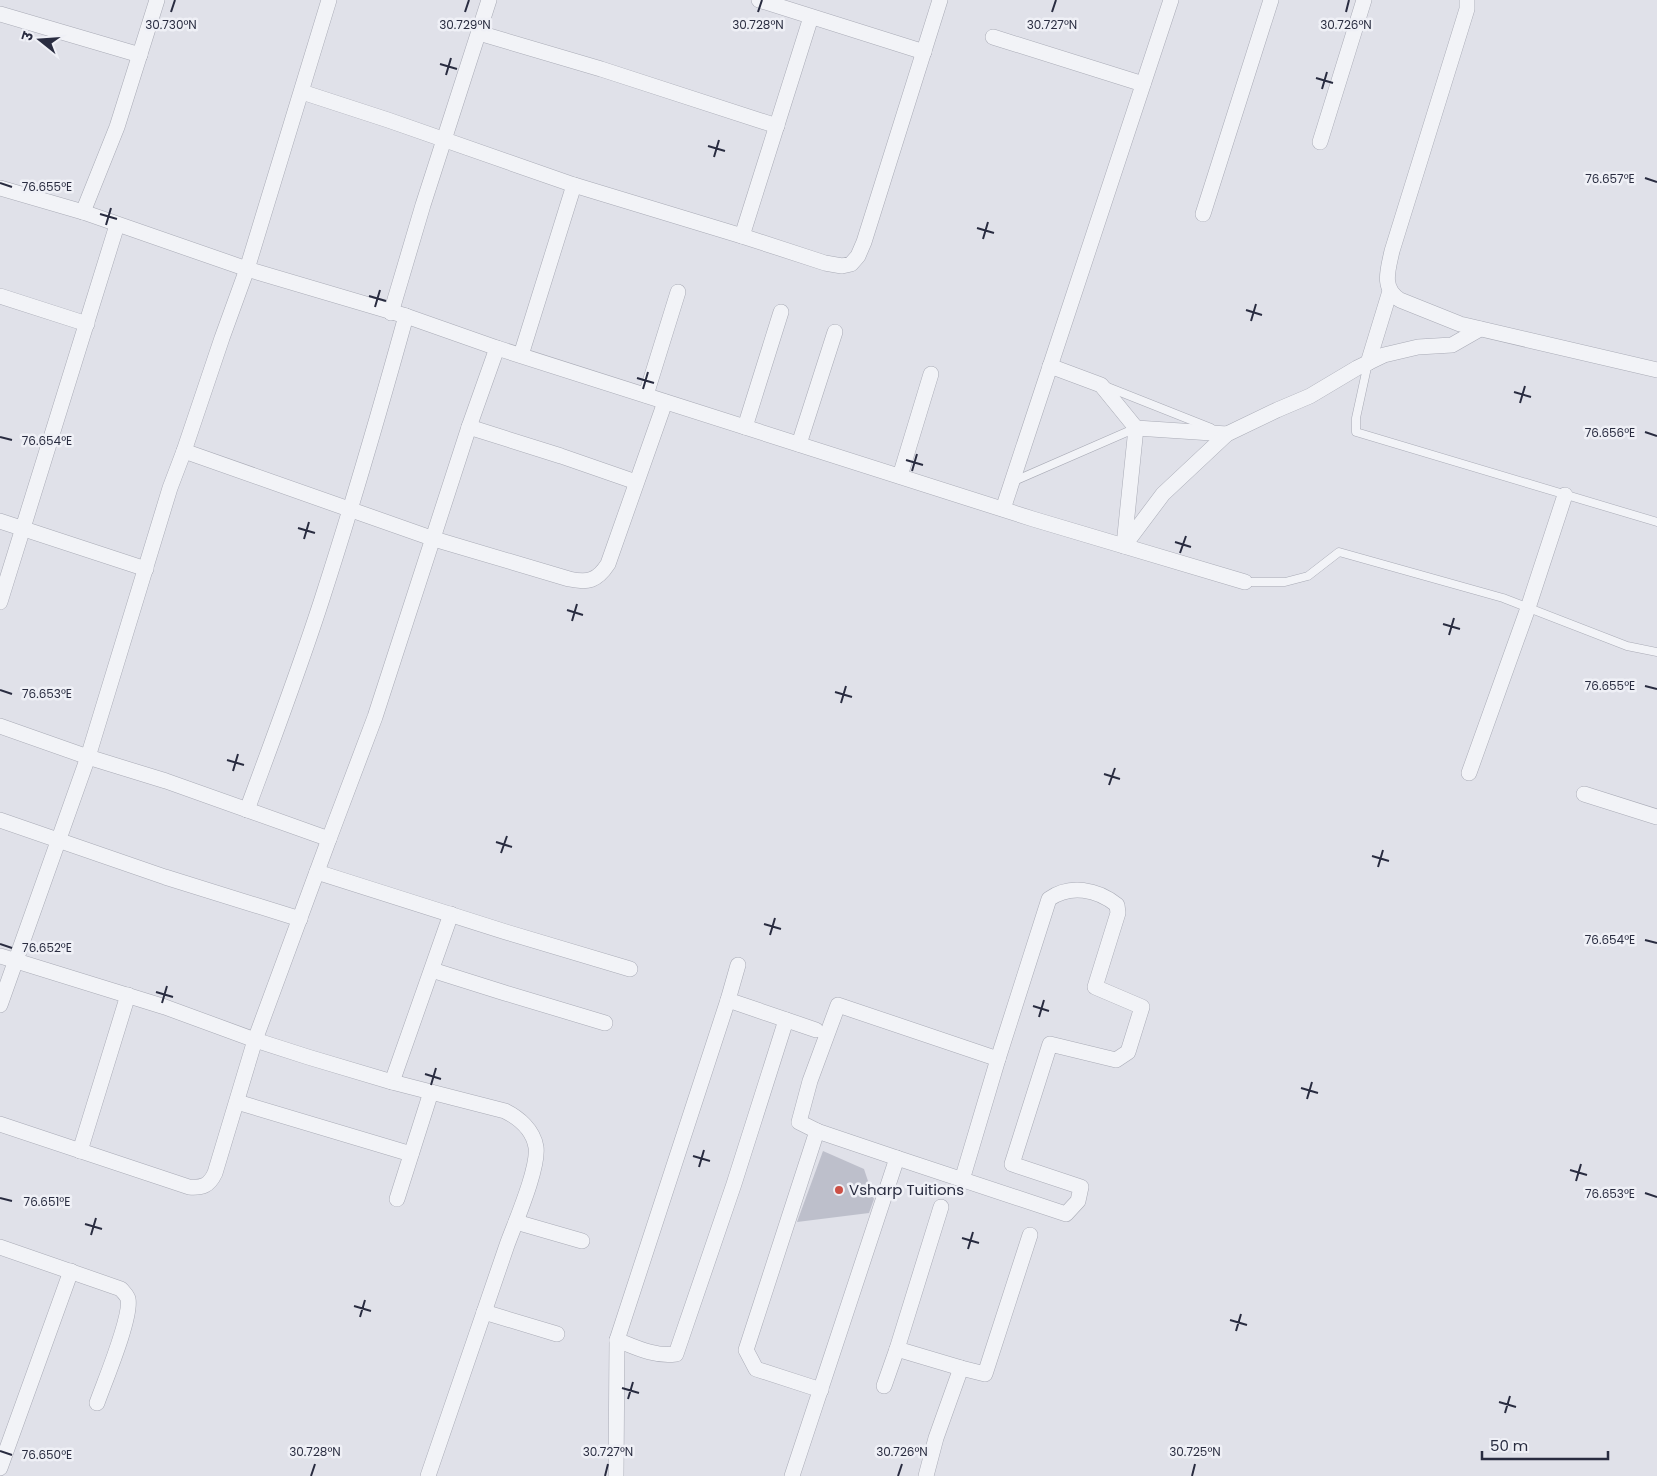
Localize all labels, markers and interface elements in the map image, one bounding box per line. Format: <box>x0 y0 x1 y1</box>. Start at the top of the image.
north arrow <box>15 15 65 65</box>
text: 30.730°N <box>145 16 197 33</box>
text: 30.729°N <box>439 16 491 33</box>
text: 30.728°N <box>732 16 784 33</box>
text: 30.727°N <box>1027 16 1077 33</box>
text: 30.726°N <box>1320 16 1372 33</box>
text: उ <box>17 28 39 44</box>
text: 76.657°E <box>1585 170 1635 187</box>
text: 76.655°E <box>22 178 72 195</box>
text: 76.656°E <box>1585 424 1635 441</box>
text: 76.654°E <box>22 432 72 449</box>
text: 76.655°E <box>1585 677 1635 694</box>
text: 76.653°E <box>22 685 72 702</box>
text: 76.654°E <box>1585 931 1635 948</box>
text: 76.652°E <box>22 939 72 956</box>
place label: Vsharp Tuitions <box>849 1179 964 1200</box>
marker: Vsharp Tuitions <box>833 1184 845 1196</box>
text: 76.653°E <box>1585 1185 1635 1202</box>
text: 76.651°E <box>24 1193 70 1210</box>
scale bar <box>1482 1428 1608 1460</box>
text: 50 m <box>1490 1435 1528 1456</box>
text: 30.728°N <box>289 1443 341 1460</box>
text: 30.727°N <box>583 1443 633 1460</box>
text: 30.726°N <box>876 1443 928 1460</box>
text: 30.725°N <box>1169 1443 1221 1460</box>
text: 76.650°E <box>22 1446 72 1463</box>

